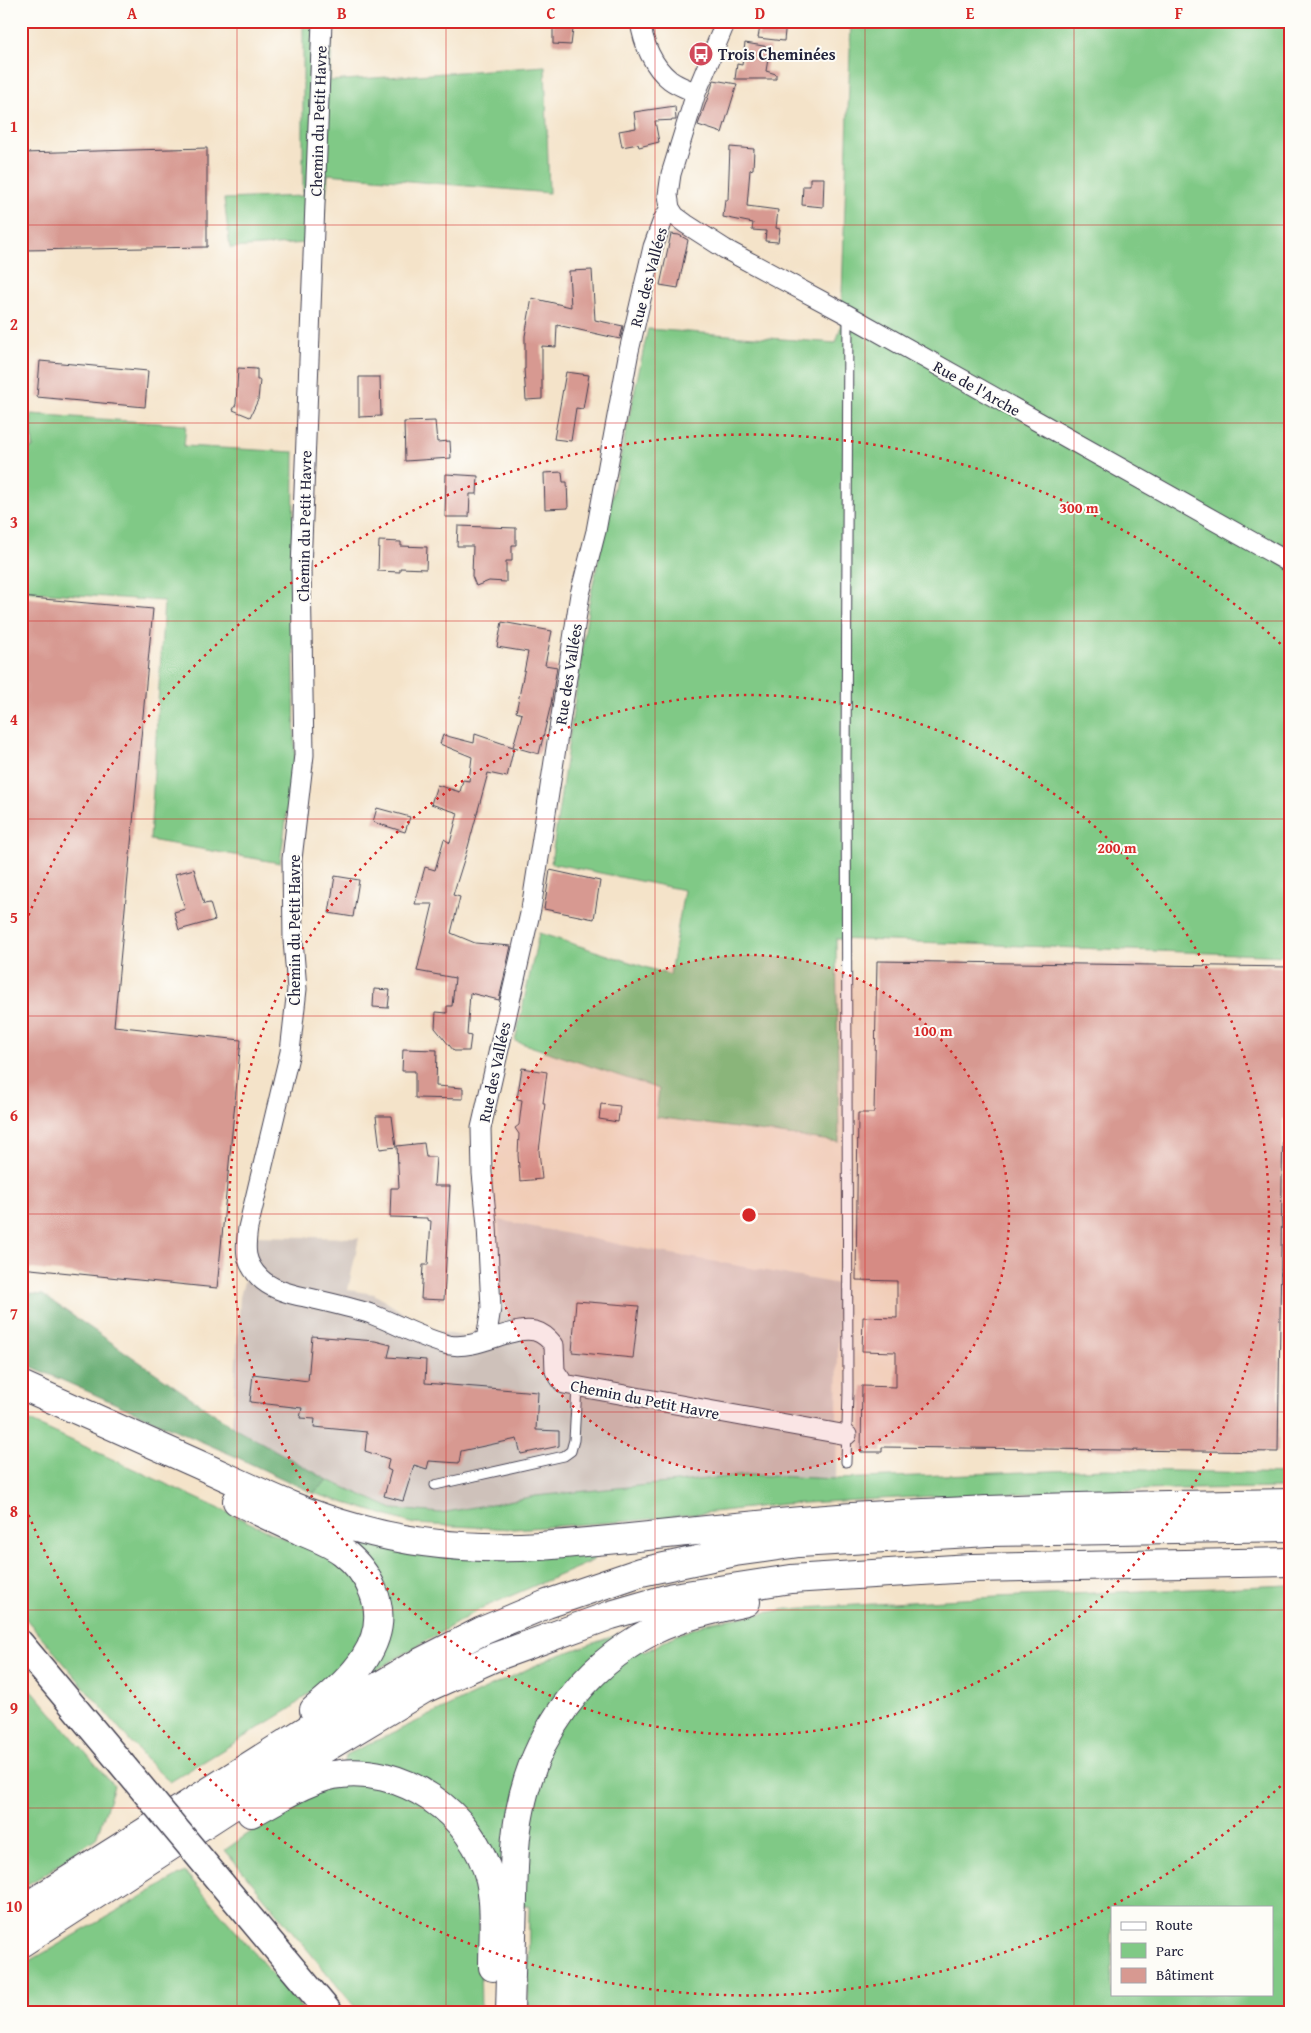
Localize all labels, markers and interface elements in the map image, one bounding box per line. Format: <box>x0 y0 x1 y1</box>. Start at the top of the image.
text: A <box>127 1 138 25</box>
text: B <box>337 1 347 25</box>
text: C <box>546 1 556 25</box>
text: D <box>755 1 765 25</box>
text: E <box>966 1 975 25</box>
text: F <box>1175 1 1183 25</box>
bus stop icon: Trois Cheminées <box>688 41 714 67</box>
place label: Trois Cheminées <box>718 42 836 66</box>
street label: Chemin du Petit Havre <box>303 45 333 197</box>
text: 1 <box>10 114 18 138</box>
street label: Rue des Vallées <box>623 225 673 329</box>
text: 2 <box>10 312 18 336</box>
street label: Rue de l'Arche <box>929 354 1025 422</box>
street label: Chemin du Petit Havre <box>291 450 317 602</box>
text: 300 m <box>1059 497 1099 518</box>
text: 3 <box>10 510 18 534</box>
street label: Rue des Vallées <box>548 622 588 726</box>
text: 4 <box>10 707 18 731</box>
text: 200 m <box>1097 837 1137 858</box>
street label: Chemin du Petit Havre <box>282 854 306 1006</box>
text: 5 <box>10 905 18 929</box>
street label: Rue des Vallées <box>472 1019 516 1125</box>
text: 100 m <box>913 1020 953 1041</box>
text: 6 <box>10 1103 18 1127</box>
centre of rings <box>740 1206 758 1224</box>
text: 7 <box>10 1301 18 1325</box>
street label: Chemin du Petit Havre <box>569 1373 721 1425</box>
text: 8 <box>10 1499 18 1523</box>
text: 9 <box>10 1696 18 1720</box>
text: 10 <box>6 1894 22 1918</box>
legend <box>1111 1906 1274 1996</box>
text: Route <box>1156 1914 1193 1935</box>
text: Parc <box>1156 1940 1184 1961</box>
text: Bâtiment <box>1156 1964 1215 1985</box>

